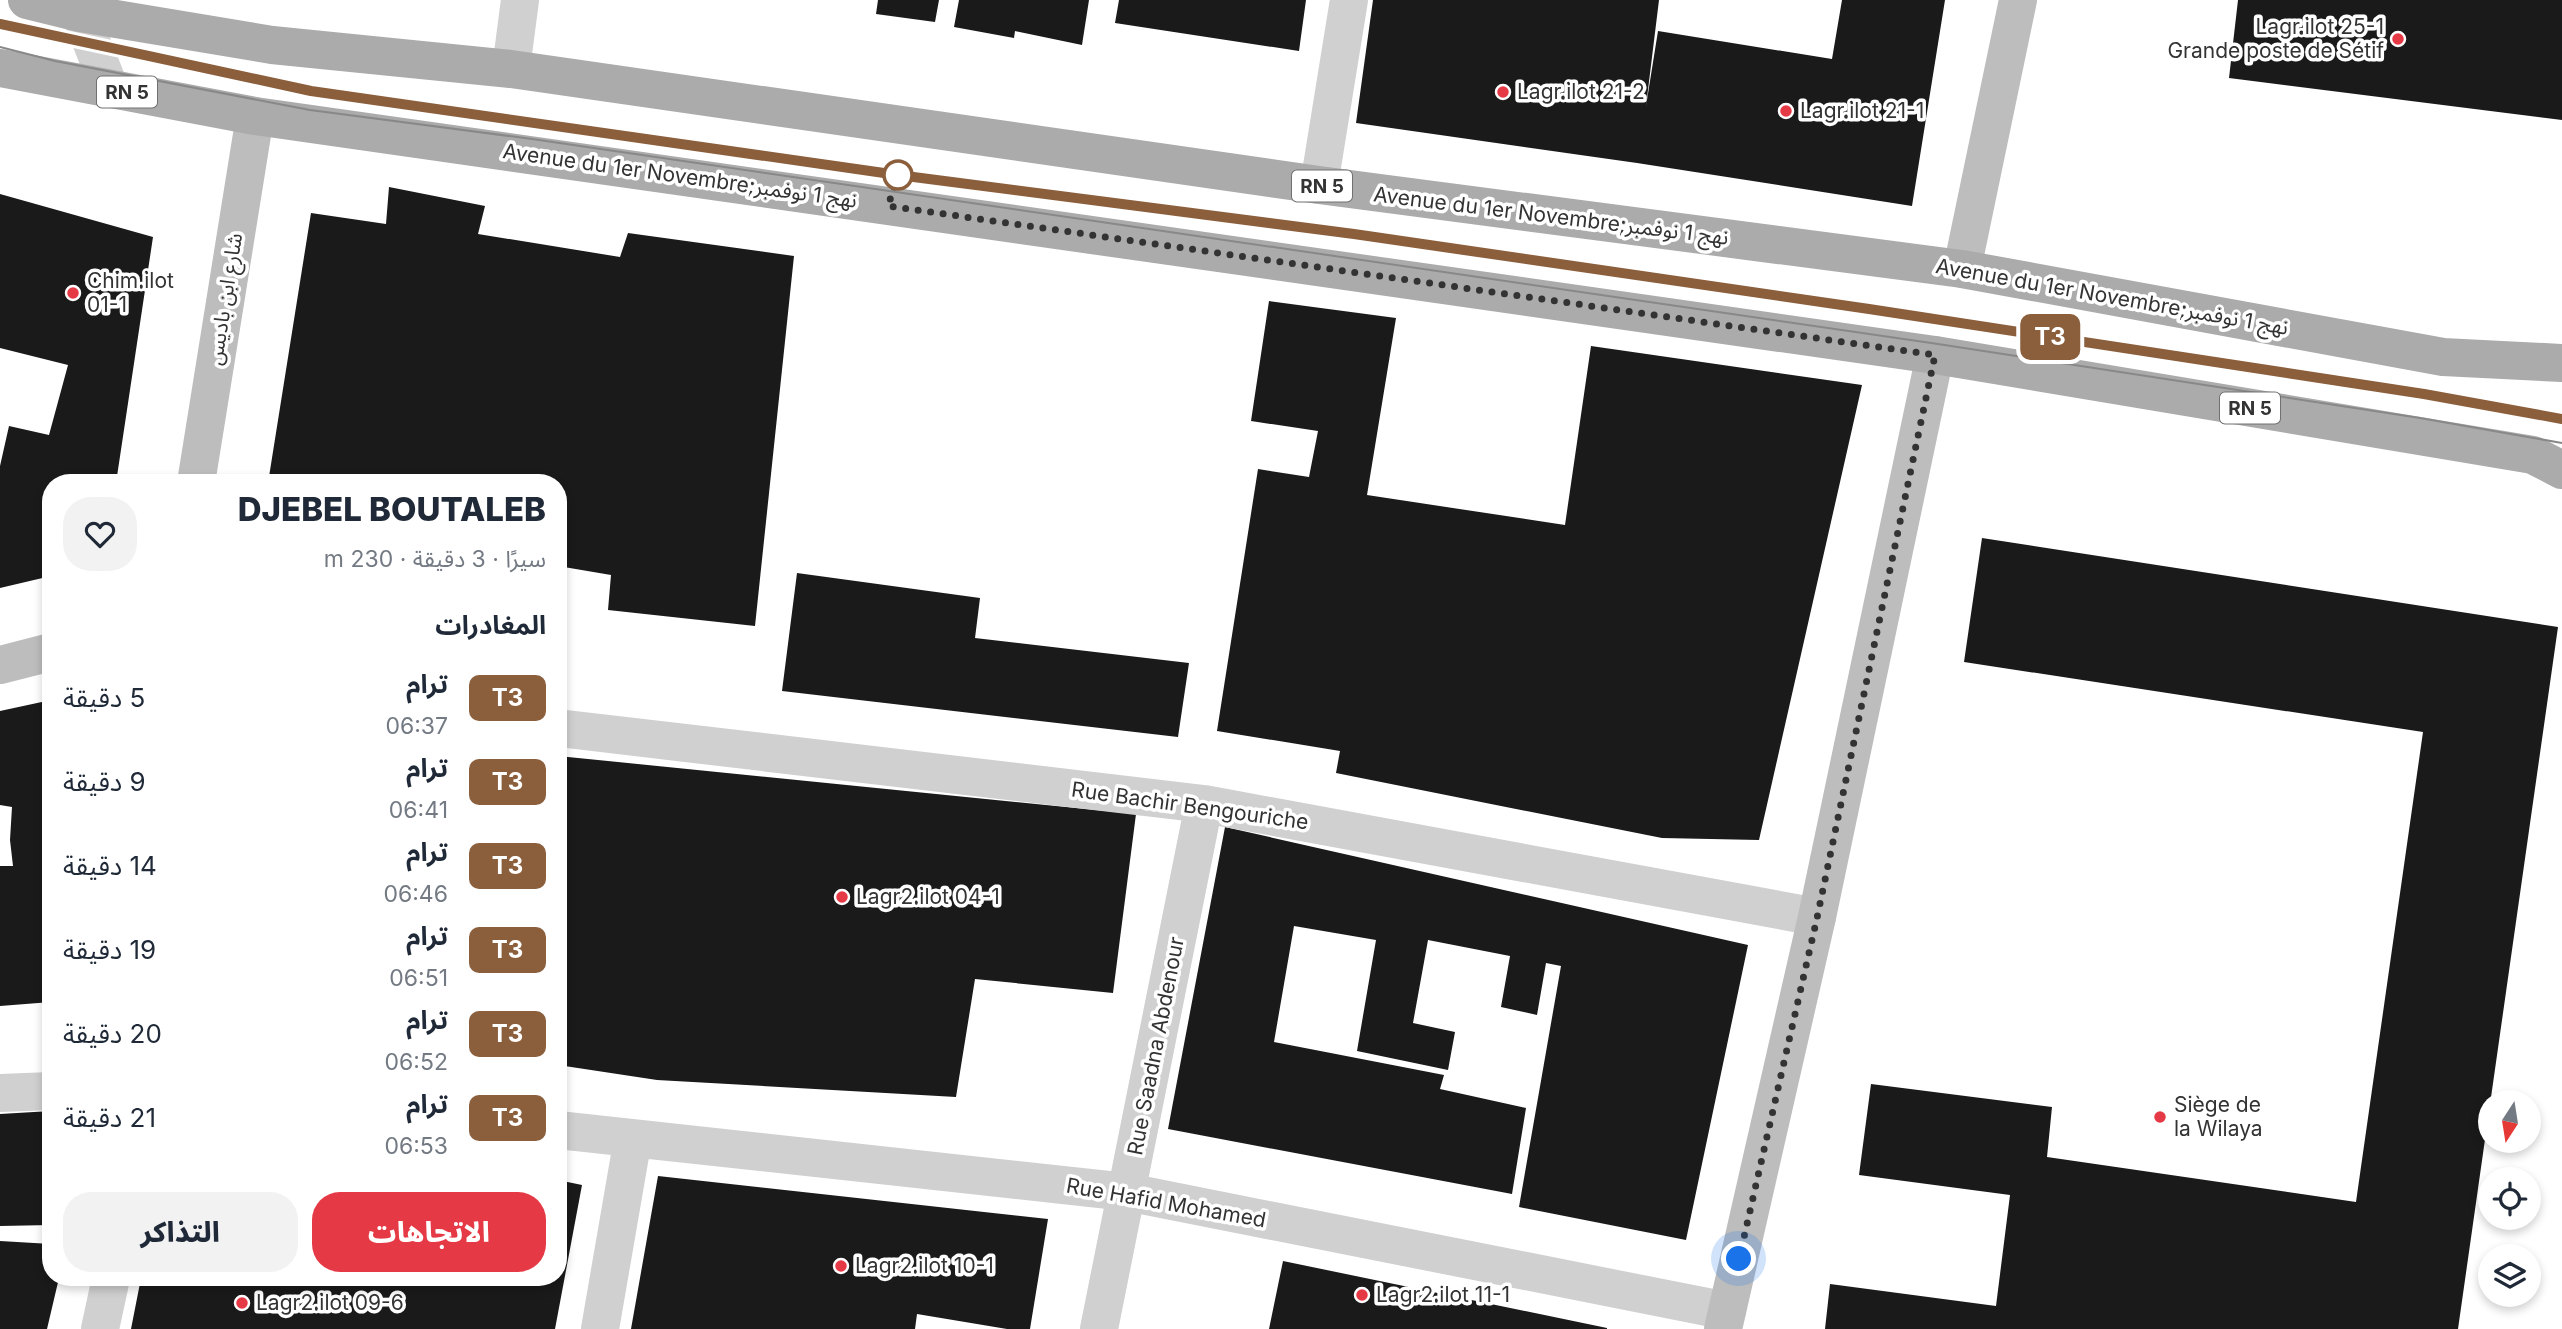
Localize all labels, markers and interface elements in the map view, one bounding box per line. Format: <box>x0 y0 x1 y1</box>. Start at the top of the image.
place label: Lagr.ilot 25-1 Grande poste de Sétif <box>2167 14 2384 63</box>
marker: Lagr.ilot 25-1 Grande poste de Sétif <box>2390 31 2406 47</box>
road number: RN 5 <box>97 76 157 108</box>
place label: Lagr.ilot 21-2 <box>1517 79 1645 104</box>
marker: Lagr.ilot 21-2 <box>1495 84 1511 100</box>
place label: Lagr.ilot 21-1 <box>1800 98 1924 123</box>
marker: Lagr.ilot 21-1 <box>1778 103 1794 119</box>
street label: Avenue du 1er Novembre;نهج 1 نوفمبر <box>501 138 859 216</box>
unlabelled marker <box>883 160 913 190</box>
road number: RN 5 <box>1292 170 1352 202</box>
street label: Avenue du 1er Novembre;نهج 1 نوفمبر <box>1372 181 1730 253</box>
street label: شارع ابن باديس <box>202 231 250 367</box>
street label: Avenue du 1er Novembre;نهج 1 نوفمبر <box>1933 253 2290 343</box>
place label: Chim.ilot 01-1 <box>87 268 174 317</box>
marker: Chim.ilot 01-1 <box>65 285 81 301</box>
line badge: T3 <box>2018 314 2082 360</box>
text: T3 <box>2034 322 2066 351</box>
road number: RN 5 <box>2220 392 2280 424</box>
text: DJEBEL BOUTALEB <box>238 489 546 529</box>
button: heart <box>63 497 137 571</box>
text: سيرًا · 3 دقيقة · 230 m <box>324 545 546 573</box>
text: المغادرات <box>435 609 546 640</box>
text: ترام <box>406 668 448 699</box>
text: 5 دقيقة <box>63 682 145 713</box>
text: T3 <box>492 683 523 712</box>
text: 06:37 <box>385 712 448 740</box>
text: ترام <box>406 752 448 783</box>
text: 9 دقيقة <box>63 766 146 797</box>
text: T3 <box>492 767 523 796</box>
street label: Rue Bachir Bengouriche <box>1070 776 1310 835</box>
text: 06:41 <box>389 796 448 824</box>
text: ترام <box>406 836 448 867</box>
text: 14 دقيقة <box>63 850 157 881</box>
text: T3 <box>492 851 523 880</box>
text: 06:46 <box>383 880 448 908</box>
place label: Lagr2.ilot 04-1 <box>856 884 1000 909</box>
marker: Lagr2.ilot 04-1 <box>834 889 850 905</box>
text: ترام <box>406 920 448 951</box>
text: 19 دقيقة <box>63 934 156 965</box>
text: T3 <box>492 935 523 964</box>
street label: Rue Saadna Abdenour <box>1122 935 1189 1157</box>
text: 06:51 <box>389 964 448 992</box>
text: ترام <box>406 1004 448 1035</box>
text: 20 دقيقة <box>63 1018 162 1049</box>
text: T3 <box>492 1019 523 1048</box>
text: 06:52 <box>385 1048 448 1076</box>
text: ترام <box>406 1088 448 1119</box>
north arrow <box>2478 1090 2541 1153</box>
map controls <box>2478 1090 2541 1307</box>
place label: Siège de la Wilaya <box>2174 1092 2263 1141</box>
text: 21 دقيقة <box>63 1102 156 1133</box>
text: T3 <box>492 1103 523 1132</box>
marker: Siège de la Wilaya <box>2152 1109 2168 1125</box>
text: 06:53 <box>384 1132 448 1160</box>
button: locate <box>2478 1167 2541 1230</box>
street label: Rue Hafid Mohamed <box>1064 1173 1268 1232</box>
button: التذاكر <box>63 1192 298 1272</box>
button: الاتجاهات <box>312 1192 546 1272</box>
your location <box>1721 1241 1756 1276</box>
button: layers <box>2478 1244 2541 1307</box>
place label: Lagr2.ilot 10-1 <box>855 1253 994 1278</box>
marker: Lagr2.ilot 10-1 <box>833 1258 849 1274</box>
place label: Lagr2.ilot 11-1 <box>1376 1282 1510 1307</box>
marker: Lagr2.ilot 11-1 <box>1354 1287 1370 1303</box>
place label: Lagr2.ilot 09-6 <box>256 1290 404 1315</box>
marker: Lagr2.ilot 09-6 <box>234 1295 250 1311</box>

